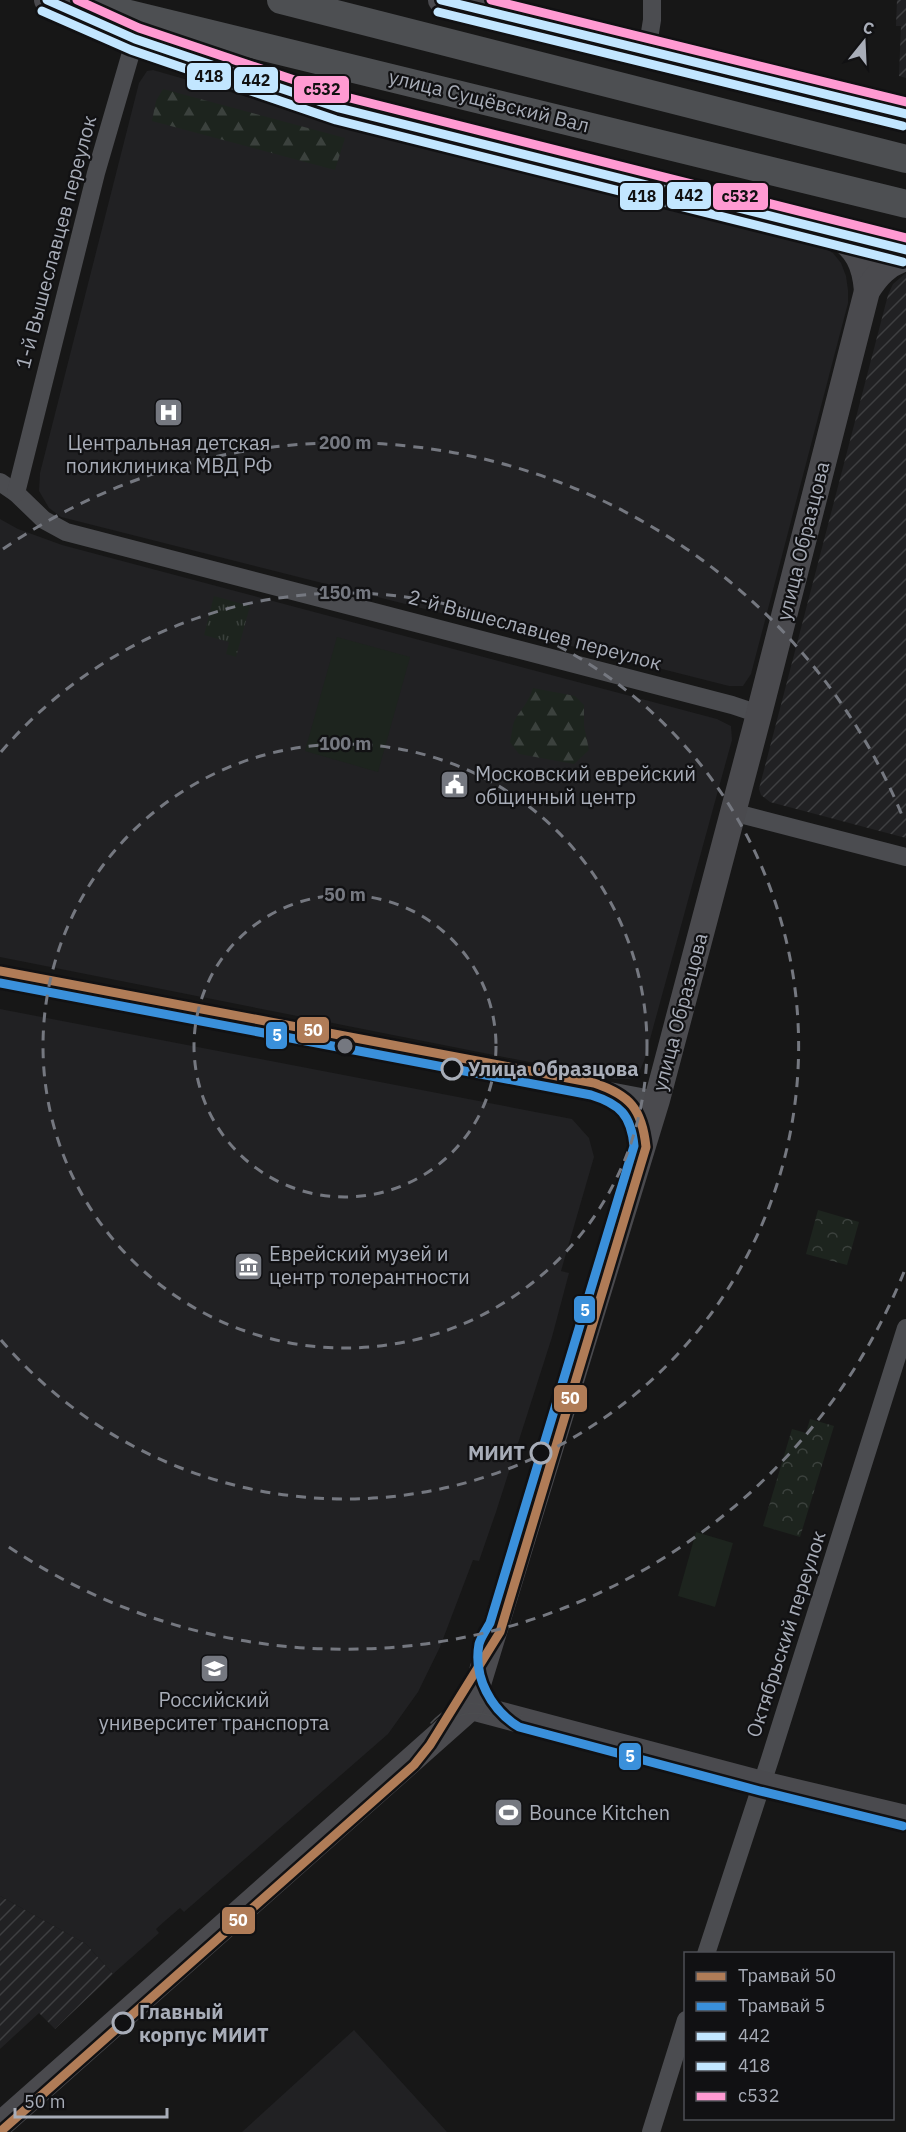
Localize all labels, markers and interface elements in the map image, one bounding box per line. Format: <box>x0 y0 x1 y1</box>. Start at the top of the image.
north arrow <box>834 12 894 72</box>
text: С <box>861 17 877 39</box>
line badge: 418 <box>186 62 232 91</box>
street label: улица Сущёвский Вал <box>386 63 592 138</box>
text: 418 <box>195 66 223 86</box>
line badge: 442 <box>233 66 279 94</box>
text: 442 <box>242 70 270 90</box>
line badge: с532 <box>293 75 350 104</box>
text: с532 <box>303 79 341 99</box>
street label: 1-й Вышеславцев переулок <box>9 112 102 371</box>
line badge: 442 <box>666 181 712 210</box>
line badge: 418 <box>619 182 664 211</box>
line badge: с532 <box>712 182 769 211</box>
text: 442 <box>675 185 703 205</box>
text: 418 <box>628 186 656 206</box>
text: с532 <box>721 186 759 206</box>
hospital icon: Центральная детская поликлиника МВД РФ <box>153 397 185 429</box>
place label: Центральная детская поликлиника МВД РФ <box>66 429 272 479</box>
text: 200 m <box>319 431 371 454</box>
street label: улица Образцова <box>770 458 835 623</box>
text: 150 m <box>319 581 371 604</box>
street label: 2-й Вышеславцев переулок <box>406 583 665 676</box>
text: 100 m <box>319 732 371 755</box>
place label: Московский еврейский общинный центр <box>475 760 696 810</box>
public building icon: Московский еврейский общинный центр <box>438 769 470 801</box>
text: 50 m <box>324 883 366 906</box>
street label: улица Образцова <box>645 929 714 1094</box>
line badge: 50 <box>296 1016 330 1044</box>
text: 50 <box>303 1020 323 1040</box>
line badge: 5 <box>265 1021 288 1050</box>
text: 5 <box>272 1025 282 1045</box>
centre of rings <box>335 1036 355 1056</box>
place label: Улица Образцова <box>468 1055 639 1082</box>
marker: Улица Образцова <box>441 1058 463 1080</box>
place label: Еврейский музей и центр толерантности <box>269 1240 470 1290</box>
museum icon: Еврейский музей и центр толерантности <box>232 1250 264 1282</box>
line badge: 5 <box>573 1295 596 1324</box>
text: 5 <box>580 1300 590 1320</box>
line badge: 50 <box>553 1384 588 1413</box>
text: 50 <box>560 1388 580 1408</box>
place label: МИИТ <box>468 1439 525 1466</box>
marker: МИИТ <box>530 1442 552 1464</box>
street label: Октябрьский переулок <box>739 1527 832 1741</box>
school or university icon: Российский университет транспорта <box>198 1653 230 1685</box>
place label: Российский университет транспорта <box>99 1686 330 1736</box>
line badge: 5 <box>618 1742 642 1771</box>
text: 5 <box>625 1746 635 1766</box>
sports icon: Bounce Kitchen <box>492 1797 524 1829</box>
place label: Bounce Kitchen <box>529 1799 670 1826</box>
line badge: 50 <box>221 1906 256 1935</box>
text: 50 <box>228 1910 248 1930</box>
legend <box>684 1952 894 2120</box>
text: Трамвай 50 <box>738 1964 836 1987</box>
text: Трамвай 5 <box>738 1994 825 2017</box>
place label: Главный корпус МИИТ <box>139 1998 269 2048</box>
marker: Главный корпус МИИТ <box>112 2012 134 2034</box>
text: 442 <box>738 2024 770 2047</box>
text: 418 <box>738 2054 770 2077</box>
scale bar <box>15 2081 166 2119</box>
text: с532 <box>738 2084 779 2107</box>
text: 50 m <box>24 2090 66 2113</box>

